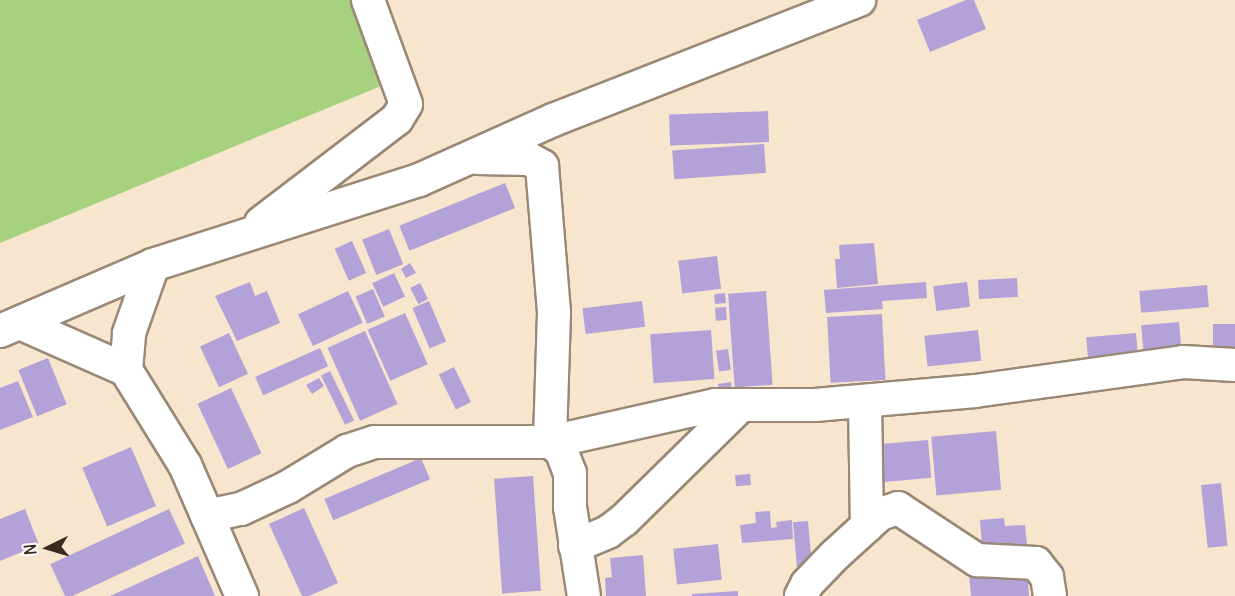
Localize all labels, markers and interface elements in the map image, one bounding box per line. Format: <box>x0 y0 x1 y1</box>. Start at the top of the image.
north arrow <box>18 518 78 578</box>
text: N <box>20 543 41 556</box>

